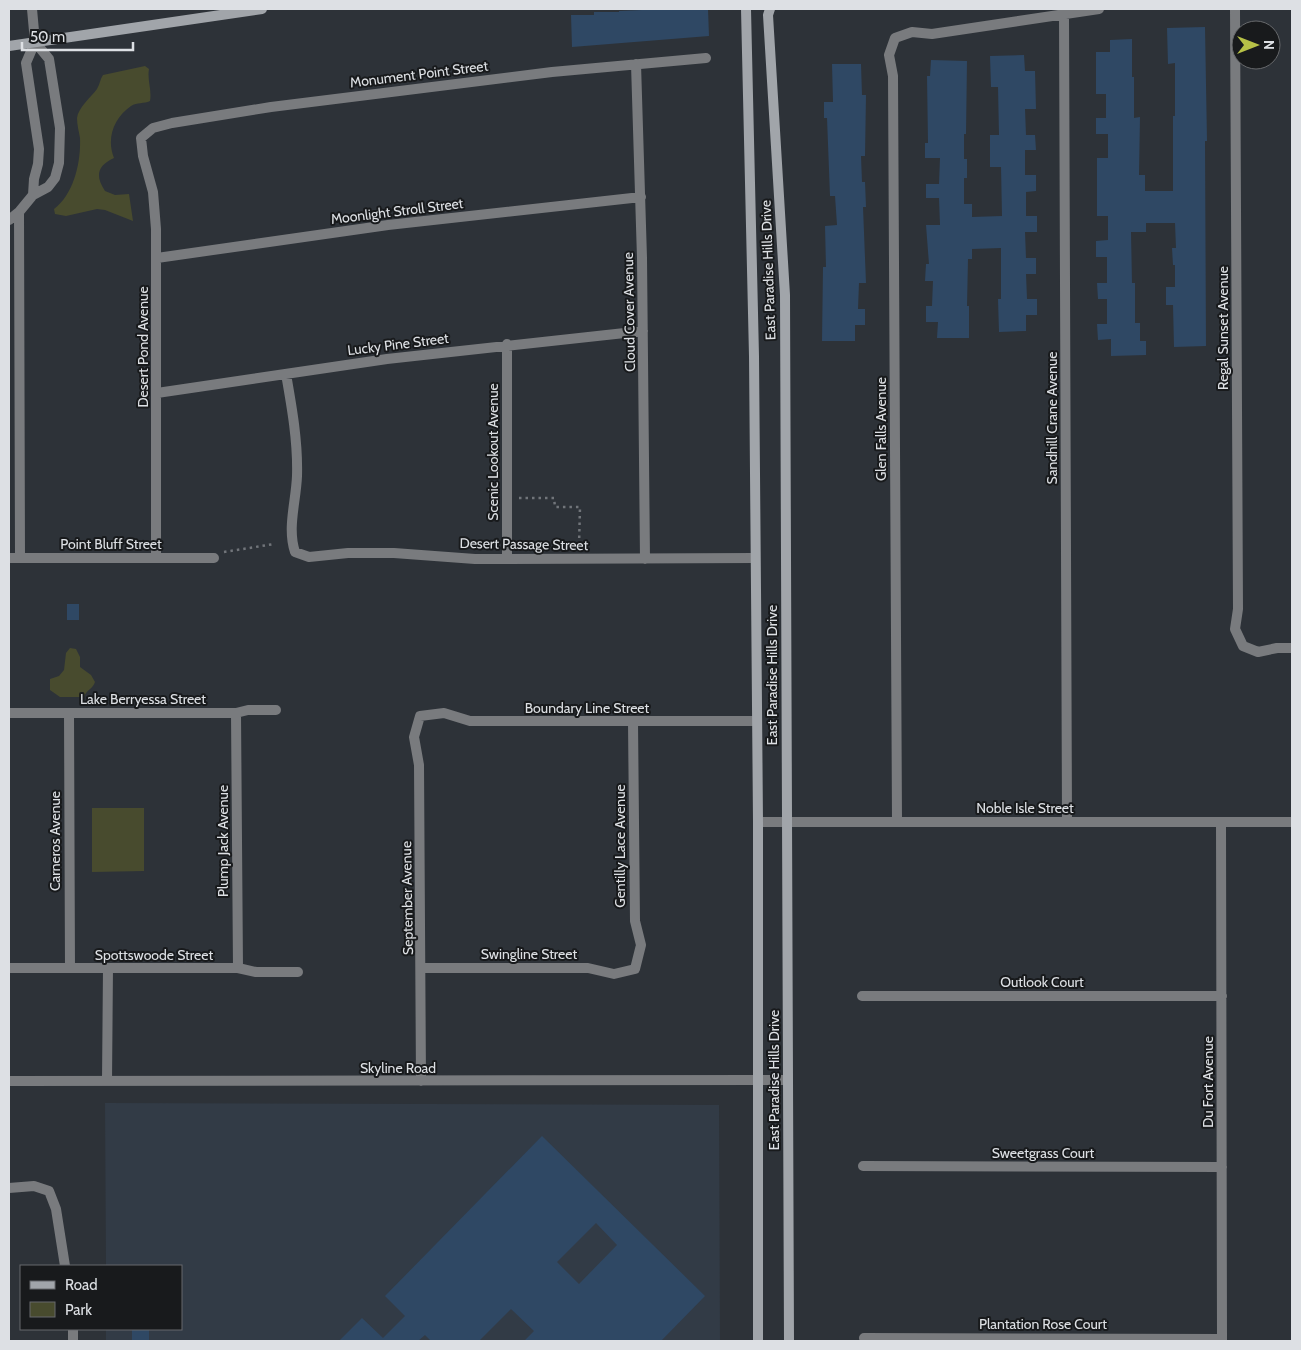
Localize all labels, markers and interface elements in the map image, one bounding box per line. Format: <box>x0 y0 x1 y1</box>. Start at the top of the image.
scale bar <box>22 20 134 52</box>
north arrow <box>1231 20 1281 70</box>
text: 50 m <box>30 28 65 46</box>
text: N <box>1260 40 1278 50</box>
street label: Monument Point Street <box>349 57 489 91</box>
street label: Moonlight Stroll Street <box>330 194 465 228</box>
street label: East Paradise Hills Drive <box>757 200 779 340</box>
street label: Cloud Cover Avenue <box>619 252 639 372</box>
street label: Regal Sunset Avenue <box>1214 266 1232 390</box>
street label: Desert Pond Avenue <box>134 286 152 408</box>
street label: Lucky Pine Street <box>346 329 450 359</box>
street label: Sandhill Crane Avenue <box>1043 352 1061 484</box>
street label: Glen Falls Avenue <box>872 377 890 481</box>
street label: Scenic Lookout Avenue <box>484 383 502 521</box>
street label: Desert Passage Street <box>460 534 589 554</box>
street label: Point Bluff Street <box>60 535 162 553</box>
street label: East Paradise Hills Drive <box>763 605 781 745</box>
street label: Lake Berryessa Street <box>80 690 206 708</box>
street label: Boundary Line Street <box>525 699 650 717</box>
street label: Gentilly Lace Avenue <box>611 784 629 908</box>
street label: Plump Jack Avenue <box>214 785 232 897</box>
street label: Carneros Avenue <box>46 791 64 891</box>
street label: Noble Isle Street <box>976 799 1074 817</box>
street label: September Avenue <box>397 841 417 955</box>
street label: Swingline Street <box>481 945 577 963</box>
street label: Spottswoode Street <box>95 946 213 964</box>
street label: Outlook Court <box>1000 973 1084 991</box>
street label: East Paradise Hills Drive <box>765 1010 783 1150</box>
street label: Du Fort Avenue <box>1199 1036 1217 1128</box>
street label: Skyline Road <box>360 1059 436 1077</box>
street label: Sweetgrass Court <box>992 1144 1095 1162</box>
legend <box>20 1265 182 1330</box>
text: Road <box>65 1276 98 1294</box>
text: Park <box>65 1301 92 1319</box>
street label: Plantation Rose Court <box>979 1315 1107 1333</box>

